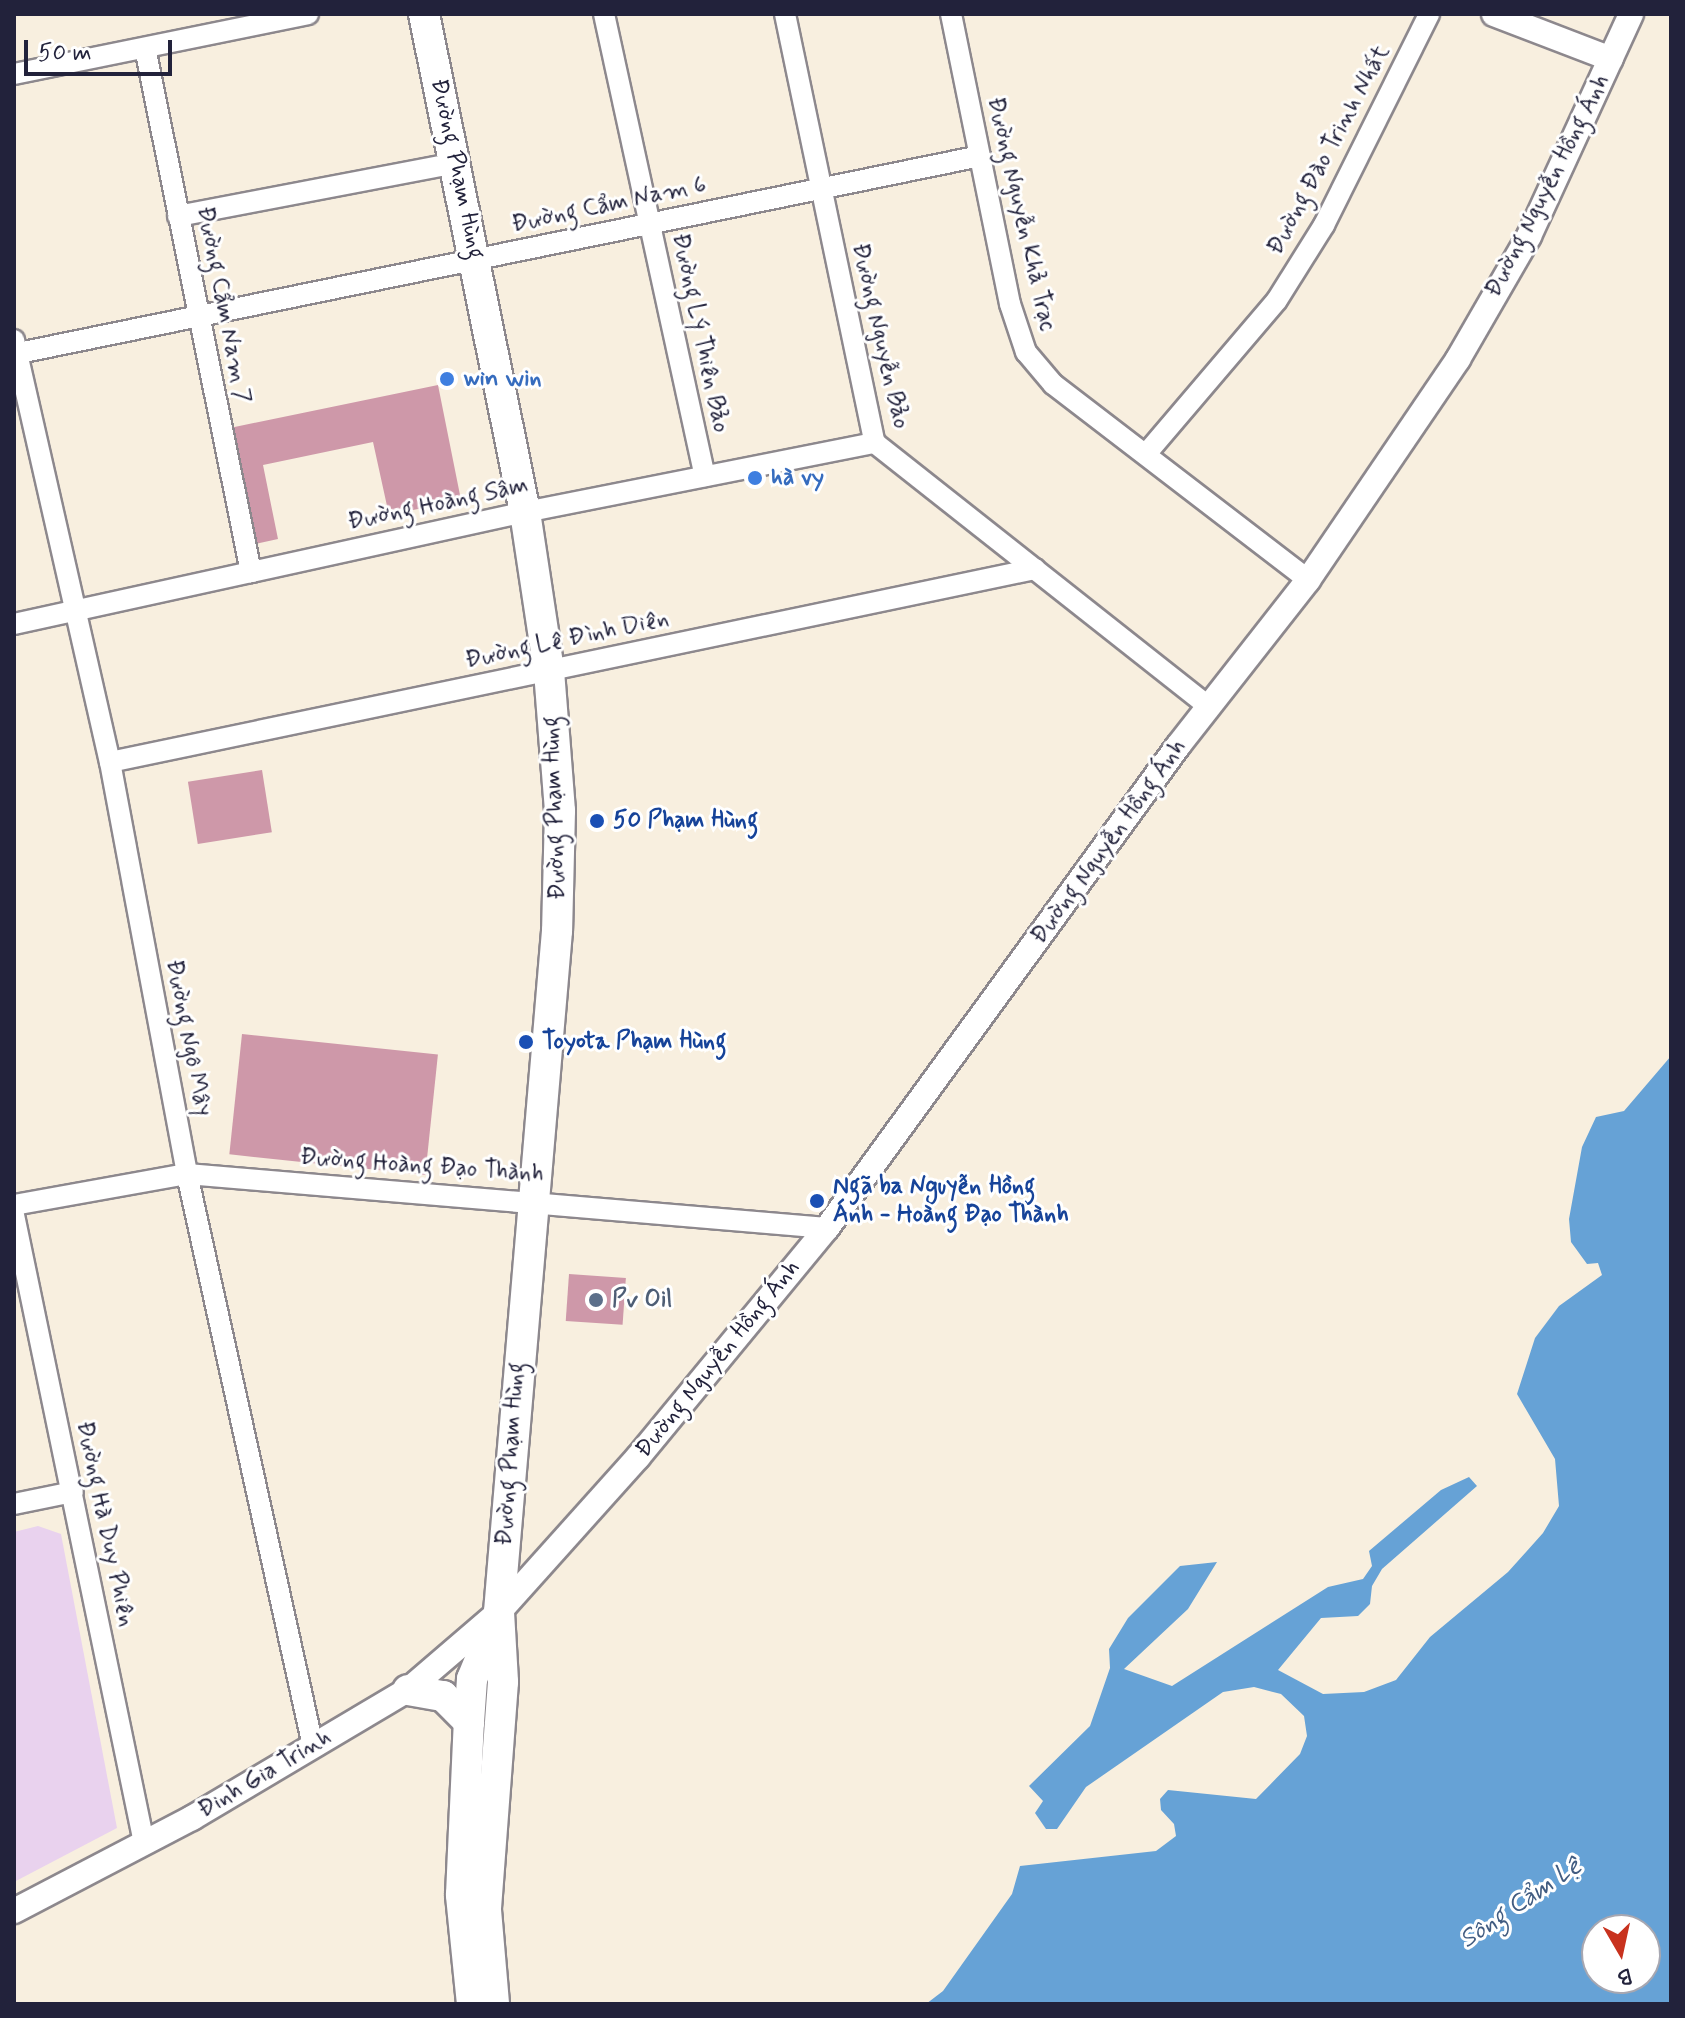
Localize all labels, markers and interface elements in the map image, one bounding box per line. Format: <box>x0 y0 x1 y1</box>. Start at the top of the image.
scale bar <box>28 24 176 74</box>
text: 50 m <box>38 38 92 69</box>
street label: Đường Đào Trinh Nhất <box>1261 40 1397 260</box>
street label: Đường Nguyễn Hồng Ánh <box>1479 69 1617 303</box>
street label: Đường Phạm Hùng <box>424 75 490 263</box>
street label: Đường Nguyễn Khả Trạc <box>980 93 1062 335</box>
street label: Đường Cẩm Nam 6 <box>510 171 708 239</box>
street label: Đường Cẩm Nam 7 <box>190 205 256 405</box>
street label: Đường Lý Thiên Bảo <box>665 230 735 436</box>
street label: Đường Nguyễn Bảo <box>845 240 915 432</box>
place label: win win <box>463 365 541 393</box>
marker: win win <box>438 370 456 388</box>
place label: hà vy <box>771 464 824 492</box>
marker: hà vy <box>746 469 764 487</box>
street label: Đường Hoàng Sâm <box>345 471 531 537</box>
street label: Đường Lê Đình Diên <box>463 604 671 676</box>
street label: Đường Phạm Hùng <box>537 715 573 901</box>
street label: Đường Nguyễn Hồng Ánh <box>1024 733 1194 951</box>
place label: 50 Phạm Hùng <box>613 807 761 835</box>
marker: 50 Phạm Hùng <box>588 812 606 830</box>
street label: Đường Ngô Mây <box>159 957 217 1119</box>
place label: Toyota Phạm Hùng <box>542 1028 729 1056</box>
marker: Toyota Phạm Hùng <box>517 1033 535 1051</box>
street label: Đường Hoàng Đạo Thành <box>299 1143 545 1189</box>
place label: Ngã ba Nguyễn Hồng Ánh - Hoàng Đạo Thành <box>833 1173 1069 1229</box>
marker: Ngã ba Nguyễn Hồng Ánh - Hoàng Đạo Thành <box>808 1192 826 1210</box>
street label: Đường Nguyễn Hồng Ánh <box>629 1254 807 1464</box>
place label: Pv Oil <box>612 1286 672 1314</box>
marker: Pv Oil <box>587 1291 605 1309</box>
street label: Đường Phạm Hùng <box>490 1360 532 1548</box>
street label: Đường Hà Duy Phiên <box>69 1419 141 1629</box>
street label: Đinh Gia Trinh <box>193 1723 337 1825</box>
water label: Sông Cẩm Lệ <box>1452 1851 1590 1957</box>
north arrow <box>1581 1914 1661 1994</box>
text: B <box>1615 1961 1634 1991</box>

